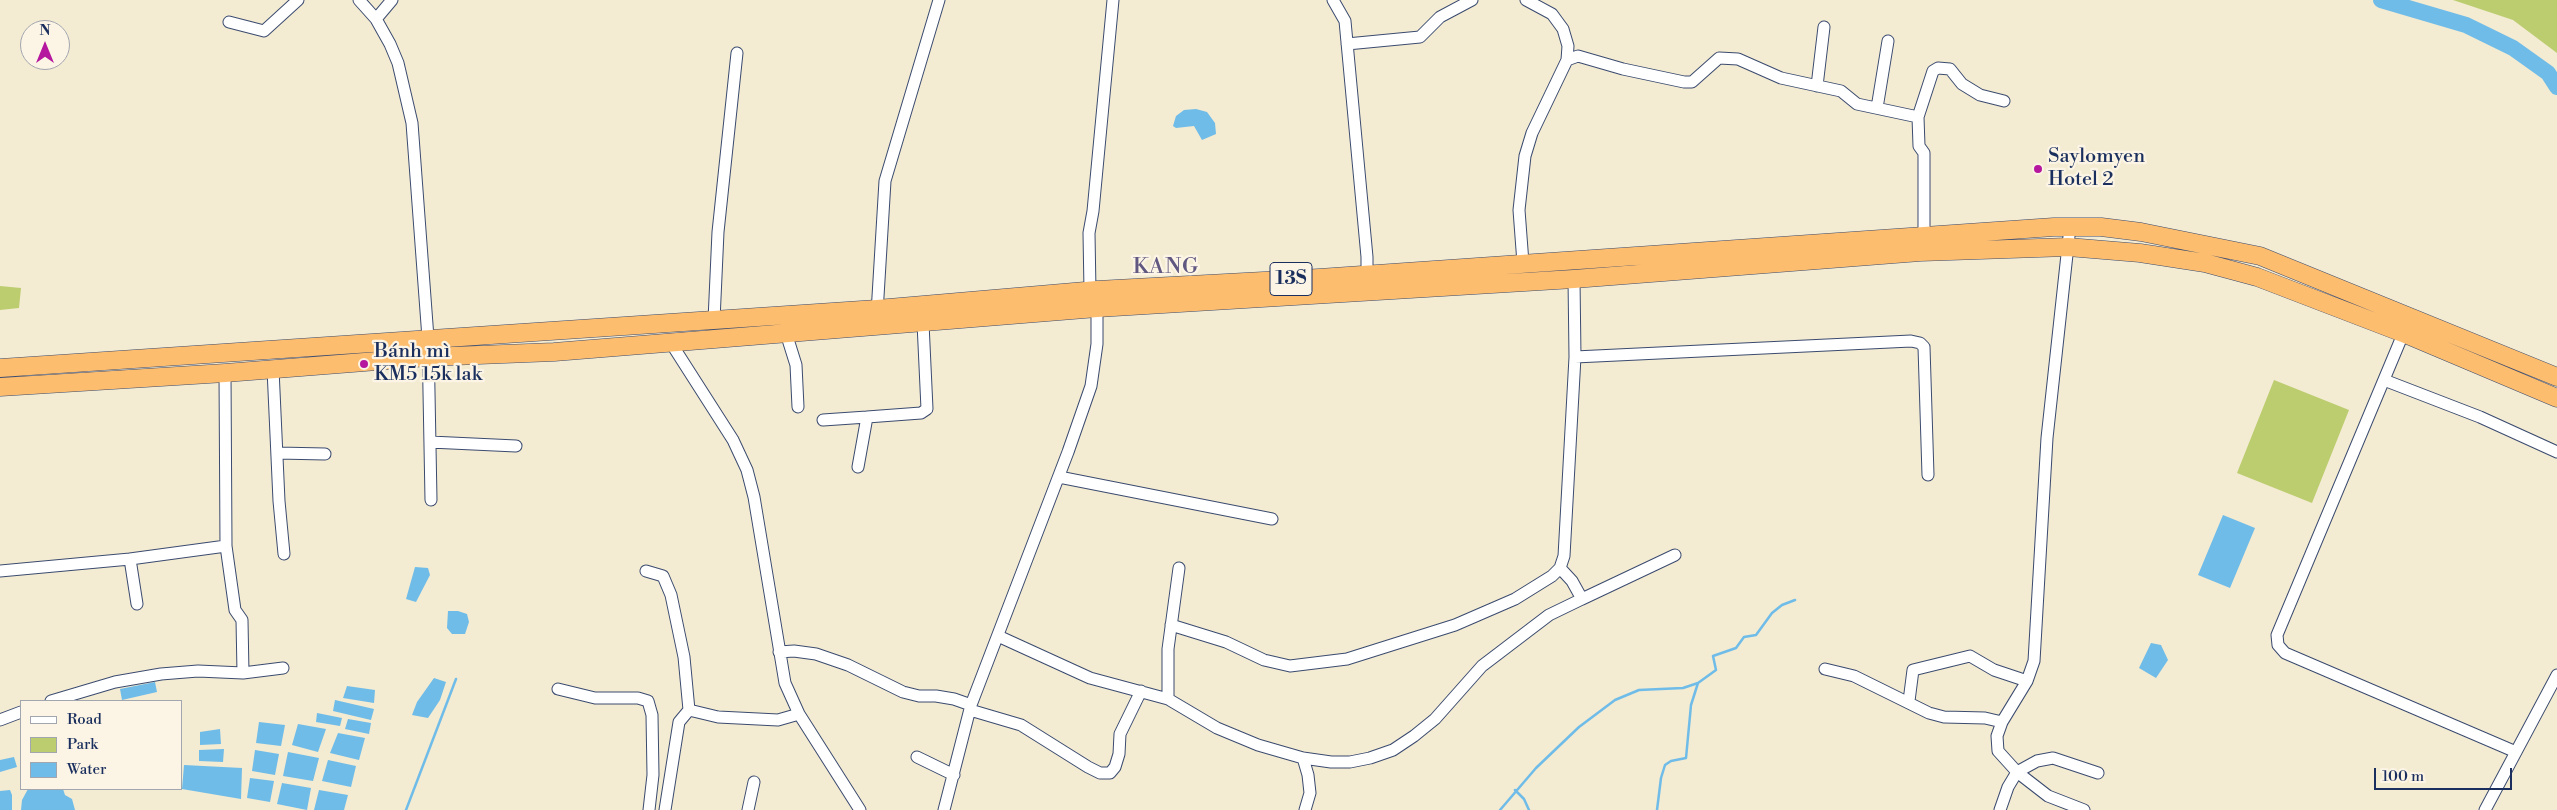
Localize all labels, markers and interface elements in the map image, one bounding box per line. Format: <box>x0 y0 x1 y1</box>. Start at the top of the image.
north arrow <box>20 20 70 70</box>
text: N <box>39 22 51 40</box>
place label: Saylomyen Hotel 2 <box>2048 145 2145 192</box>
marker: Saylomyen Hotel 2 <box>2032 163 2044 175</box>
district label: KANG <box>1132 255 1200 281</box>
road number: 13S <box>1270 262 1312 296</box>
place label: Bánh mì KM5 15k lak <box>374 340 482 387</box>
marker: Bánh mì KM5 15k lak <box>358 358 370 370</box>
legend <box>20 700 182 790</box>
text: Road <box>67 710 102 729</box>
text: Park <box>67 735 98 754</box>
scale bar <box>2377 758 2514 790</box>
text: Water <box>67 760 106 779</box>
text: 100 m <box>2382 767 2424 786</box>

